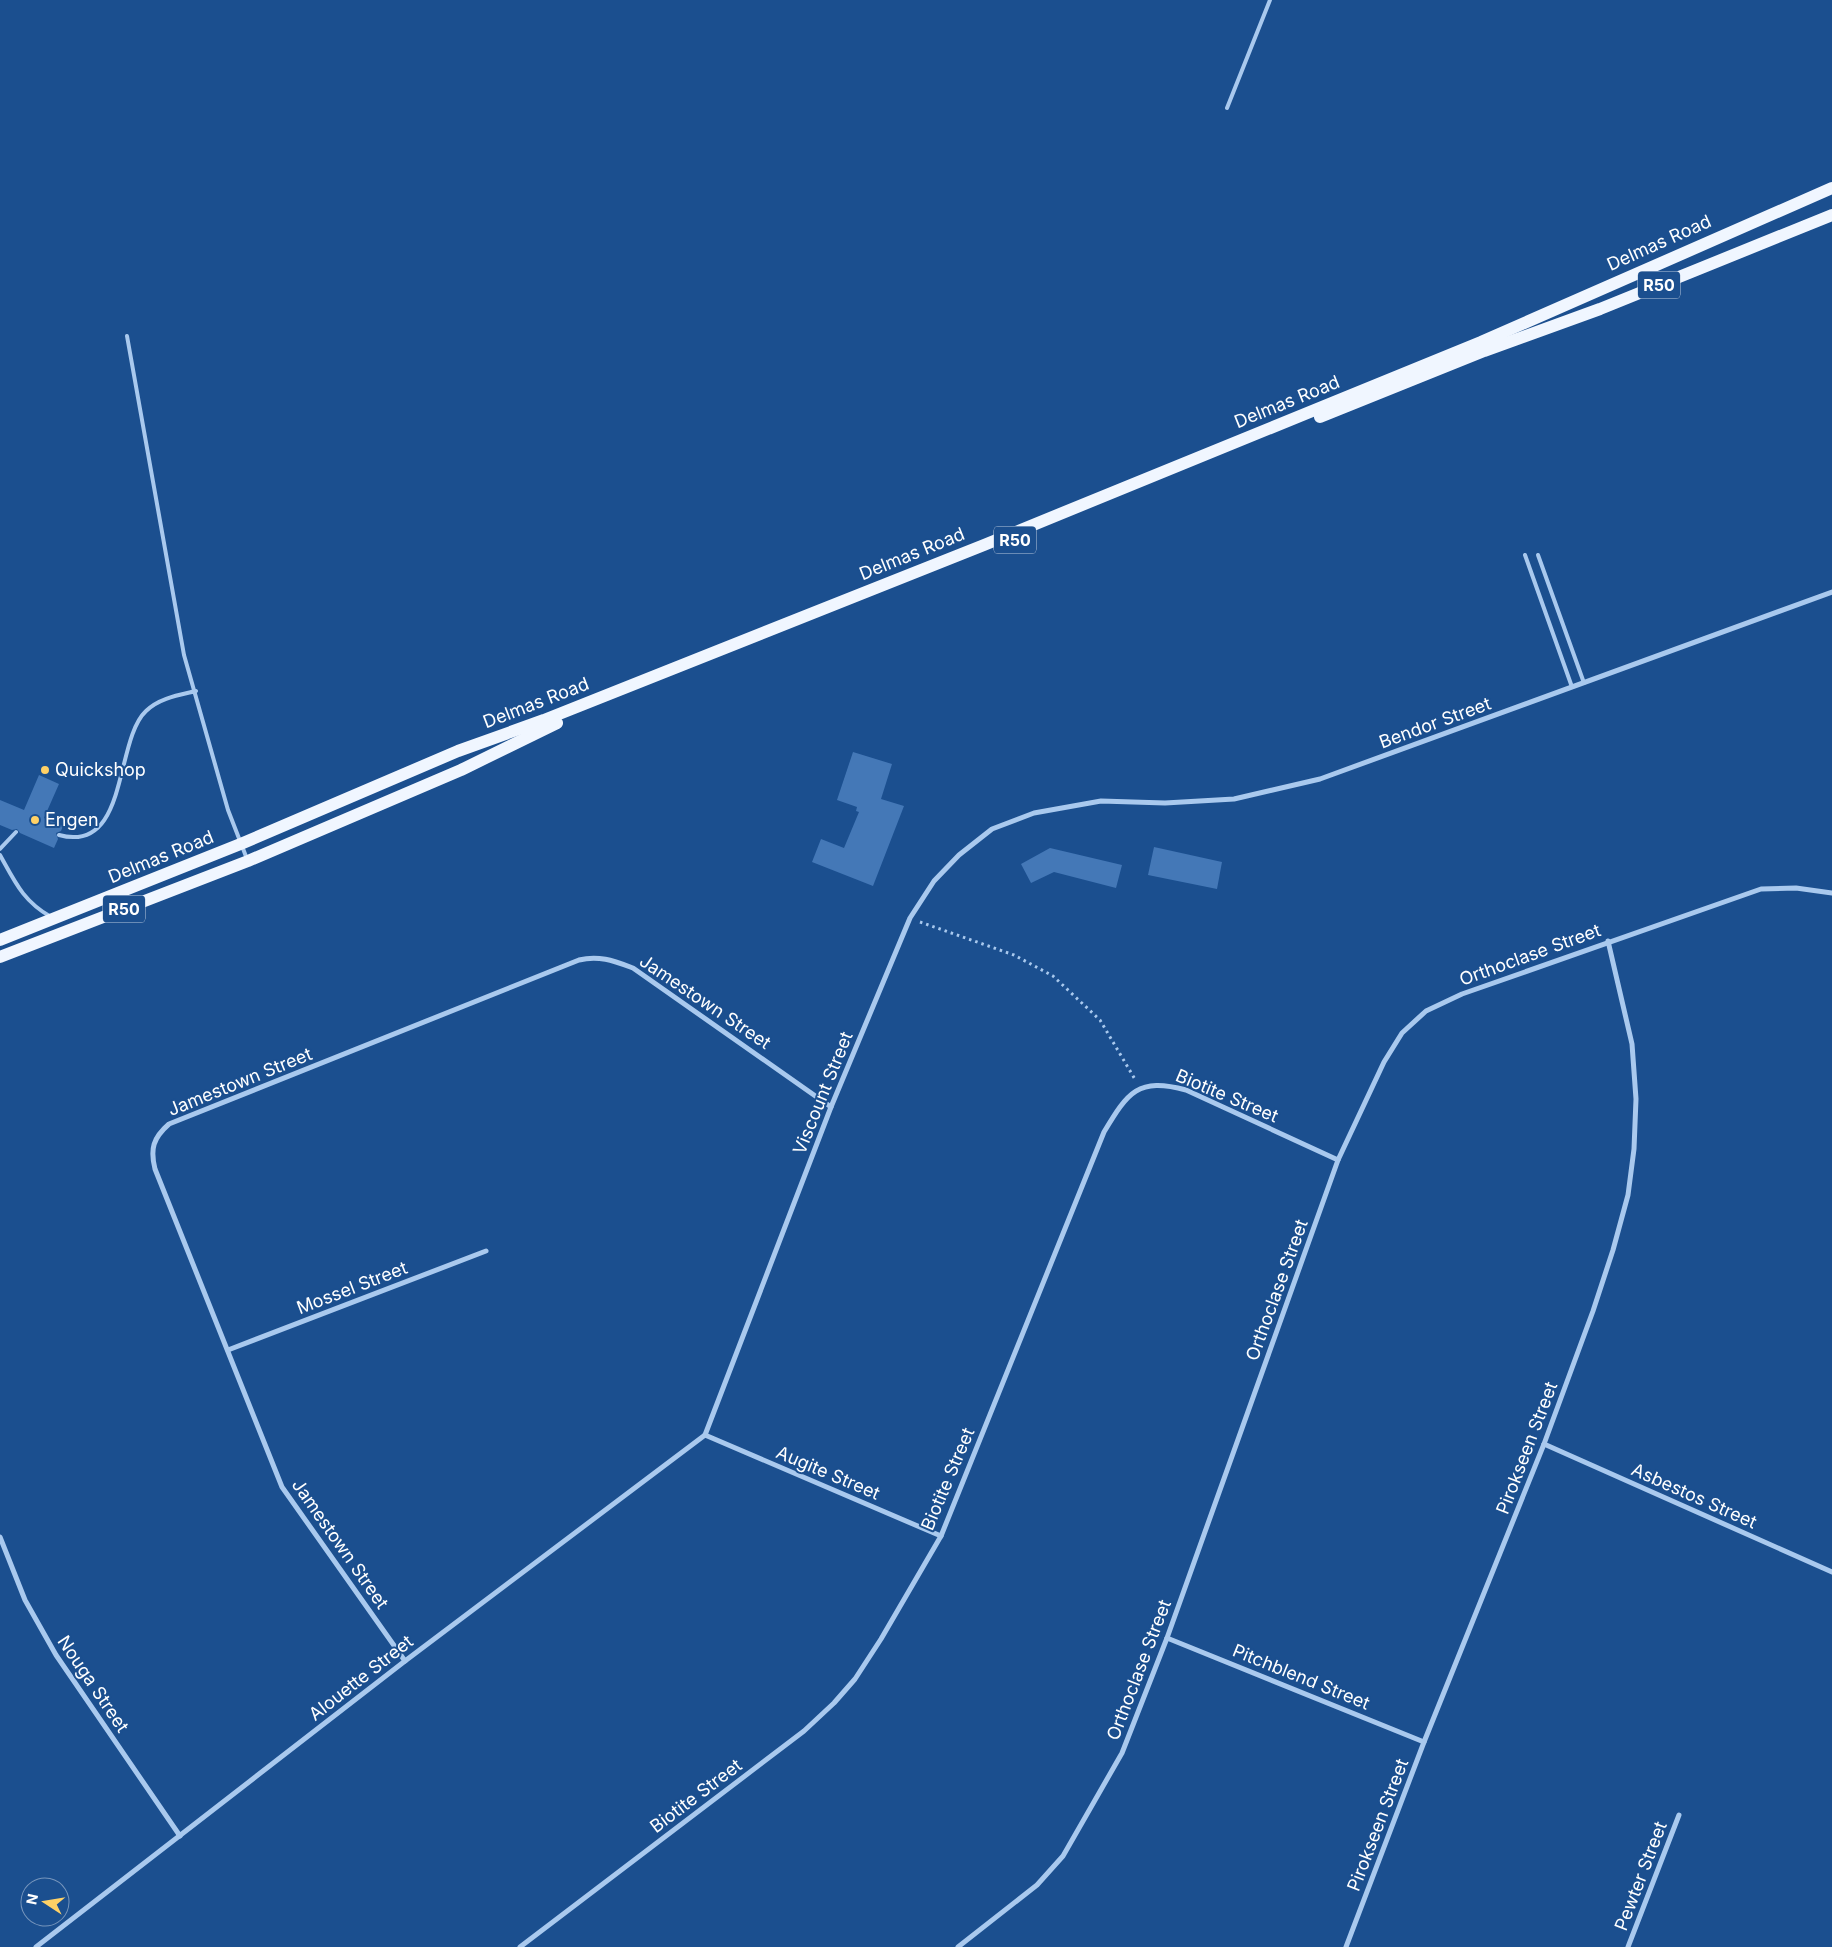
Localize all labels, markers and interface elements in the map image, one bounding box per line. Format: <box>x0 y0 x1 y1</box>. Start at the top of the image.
street label: Delmas Road <box>1604 210 1714 275</box>
road number: R50 <box>1638 272 1680 298</box>
street label: Delmas Road <box>1231 371 1343 432</box>
street label: Delmas Road <box>856 523 968 584</box>
road number: R50 <box>994 526 1036 554</box>
street label: Delmas Road <box>480 673 592 732</box>
street label: Bendor Street <box>1376 693 1494 752</box>
place label: Quickshop <box>55 759 146 780</box>
marker: Quickshop <box>39 764 51 776</box>
place label: Engen <box>45 809 99 830</box>
marker: Engen <box>29 814 41 826</box>
street label: Delmas Road <box>105 826 217 887</box>
road number: R50 <box>103 896 145 922</box>
street label: Orthoclase Street <box>1456 919 1603 990</box>
street label: Jamestown Street <box>636 950 775 1053</box>
street label: Viscount Street <box>788 1028 857 1157</box>
street label: Jamestown Street <box>165 1043 315 1120</box>
street label: Biotite Street <box>1173 1065 1282 1127</box>
street label: Orthoclase Street <box>1241 1216 1312 1363</box>
street label: Mossel Street <box>294 1257 410 1318</box>
street label: Pirokseen Street <box>1492 1379 1561 1517</box>
street label: Biotite Street <box>917 1424 979 1533</box>
street label: Augite Street <box>773 1441 883 1504</box>
street label: Asbestos Street <box>1628 1459 1760 1533</box>
street label: Jamestown Street <box>288 1475 393 1613</box>
street label: Orthoclase Street <box>1102 1597 1175 1743</box>
street label: Alouette Street <box>304 1630 417 1725</box>
street label: Nouga Street <box>53 1631 133 1736</box>
street label: Pitchblend Street <box>1230 1639 1373 1714</box>
street label: Biotite Street <box>646 1754 746 1837</box>
street label: Pirokseen Street <box>1343 1756 1412 1894</box>
street label: Pewter Street <box>1610 1818 1671 1933</box>
north arrow <box>20 1877 70 1927</box>
text: N <box>22 1892 41 1906</box>

